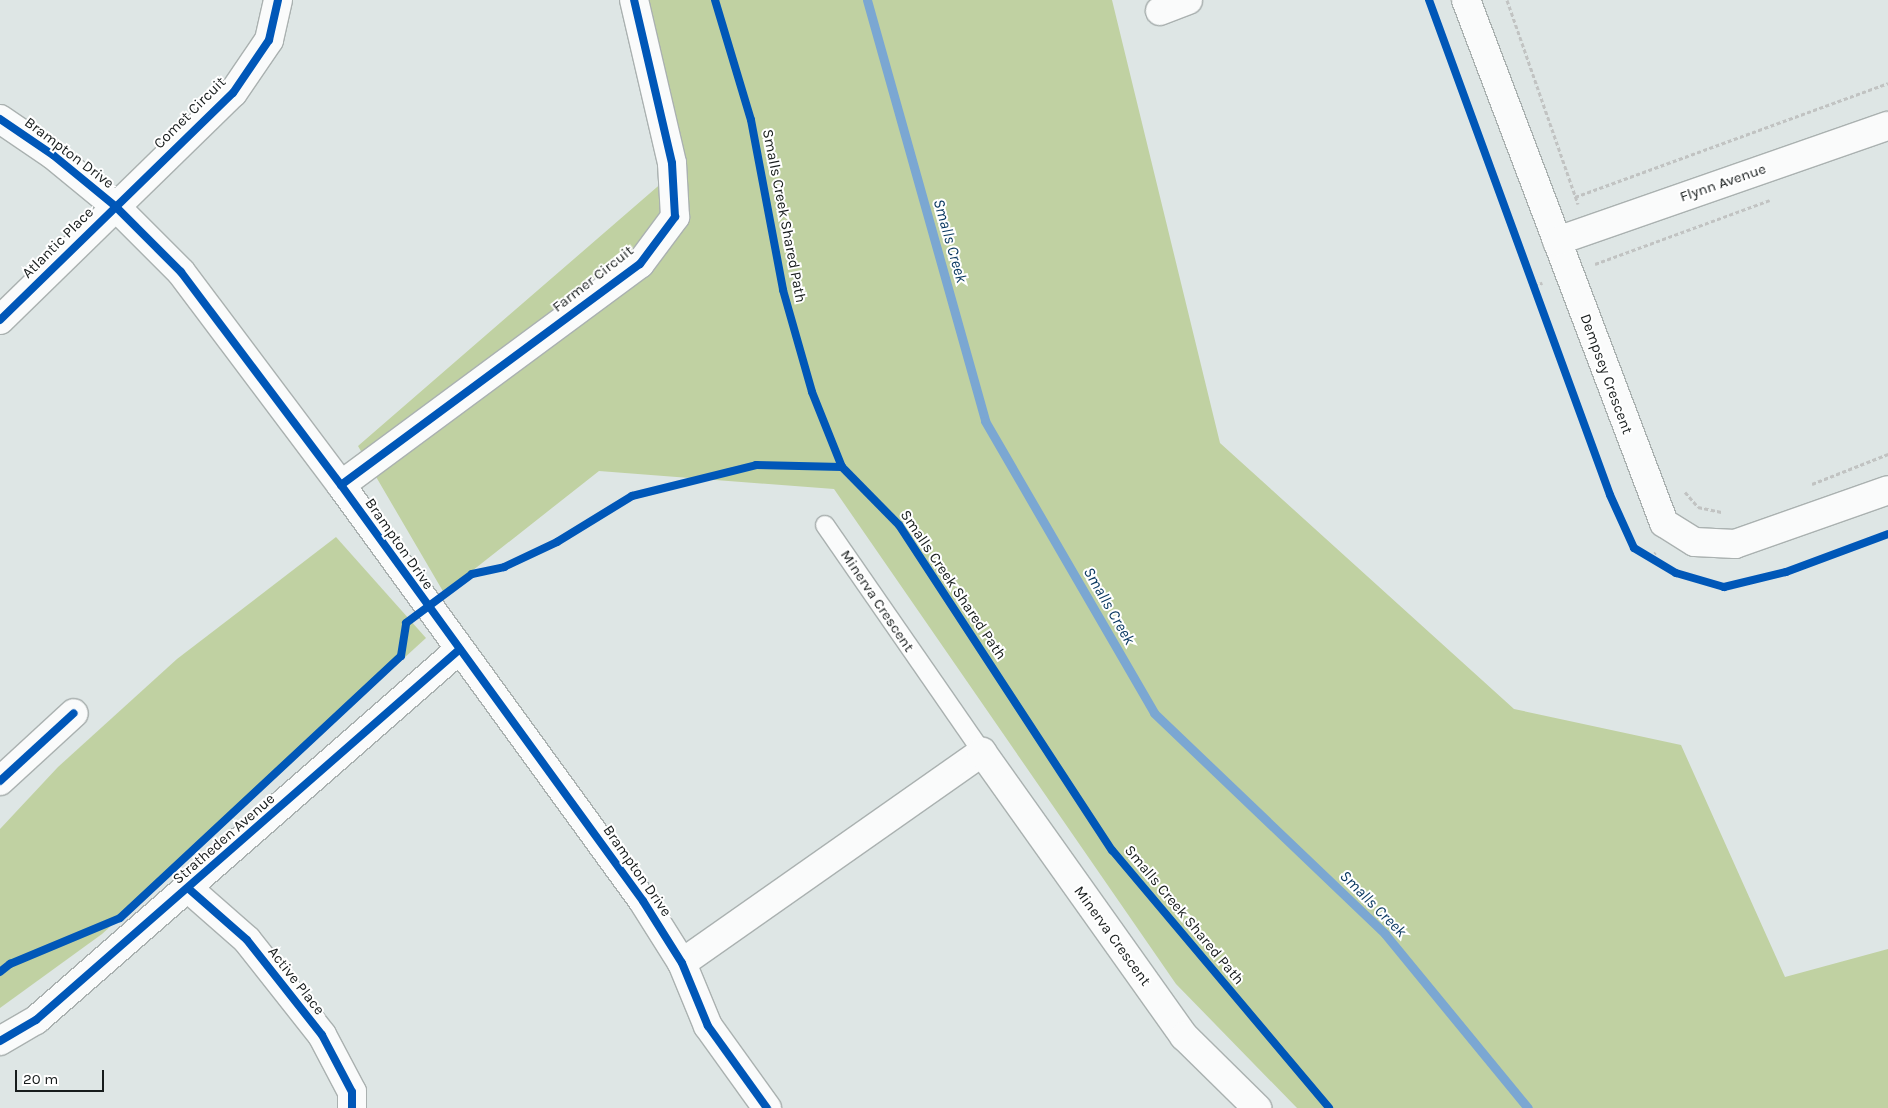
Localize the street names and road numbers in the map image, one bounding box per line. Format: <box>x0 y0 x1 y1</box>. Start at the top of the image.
street label: Comet Circuit <box>150 73 230 153</box>
street label: Brampton Drive <box>21 114 117 192</box>
street label: Smalls Creek Shared Path <box>758 128 810 304</box>
street label: Flynn Avenue <box>1677 160 1769 206</box>
street label: Atlantic Place <box>19 204 97 282</box>
street label: Farmer Circuit <box>549 242 637 316</box>
street label: Dempsey Crescent <box>1576 311 1636 437</box>
street label: Brampton Drive <box>361 495 437 593</box>
street label: Smalls Creek Shared Path <box>896 507 1010 663</box>
street label: Minerva Crescent <box>836 547 918 655</box>
street label: Stratheden Avenue <box>169 790 279 888</box>
street label: Brampton Drive <box>599 822 675 920</box>
street label: Smalls Creek Shared Path <box>1120 842 1248 988</box>
street label: Minerva Crescent <box>1070 883 1154 989</box>
street label: Active Place <box>264 943 328 1019</box>

